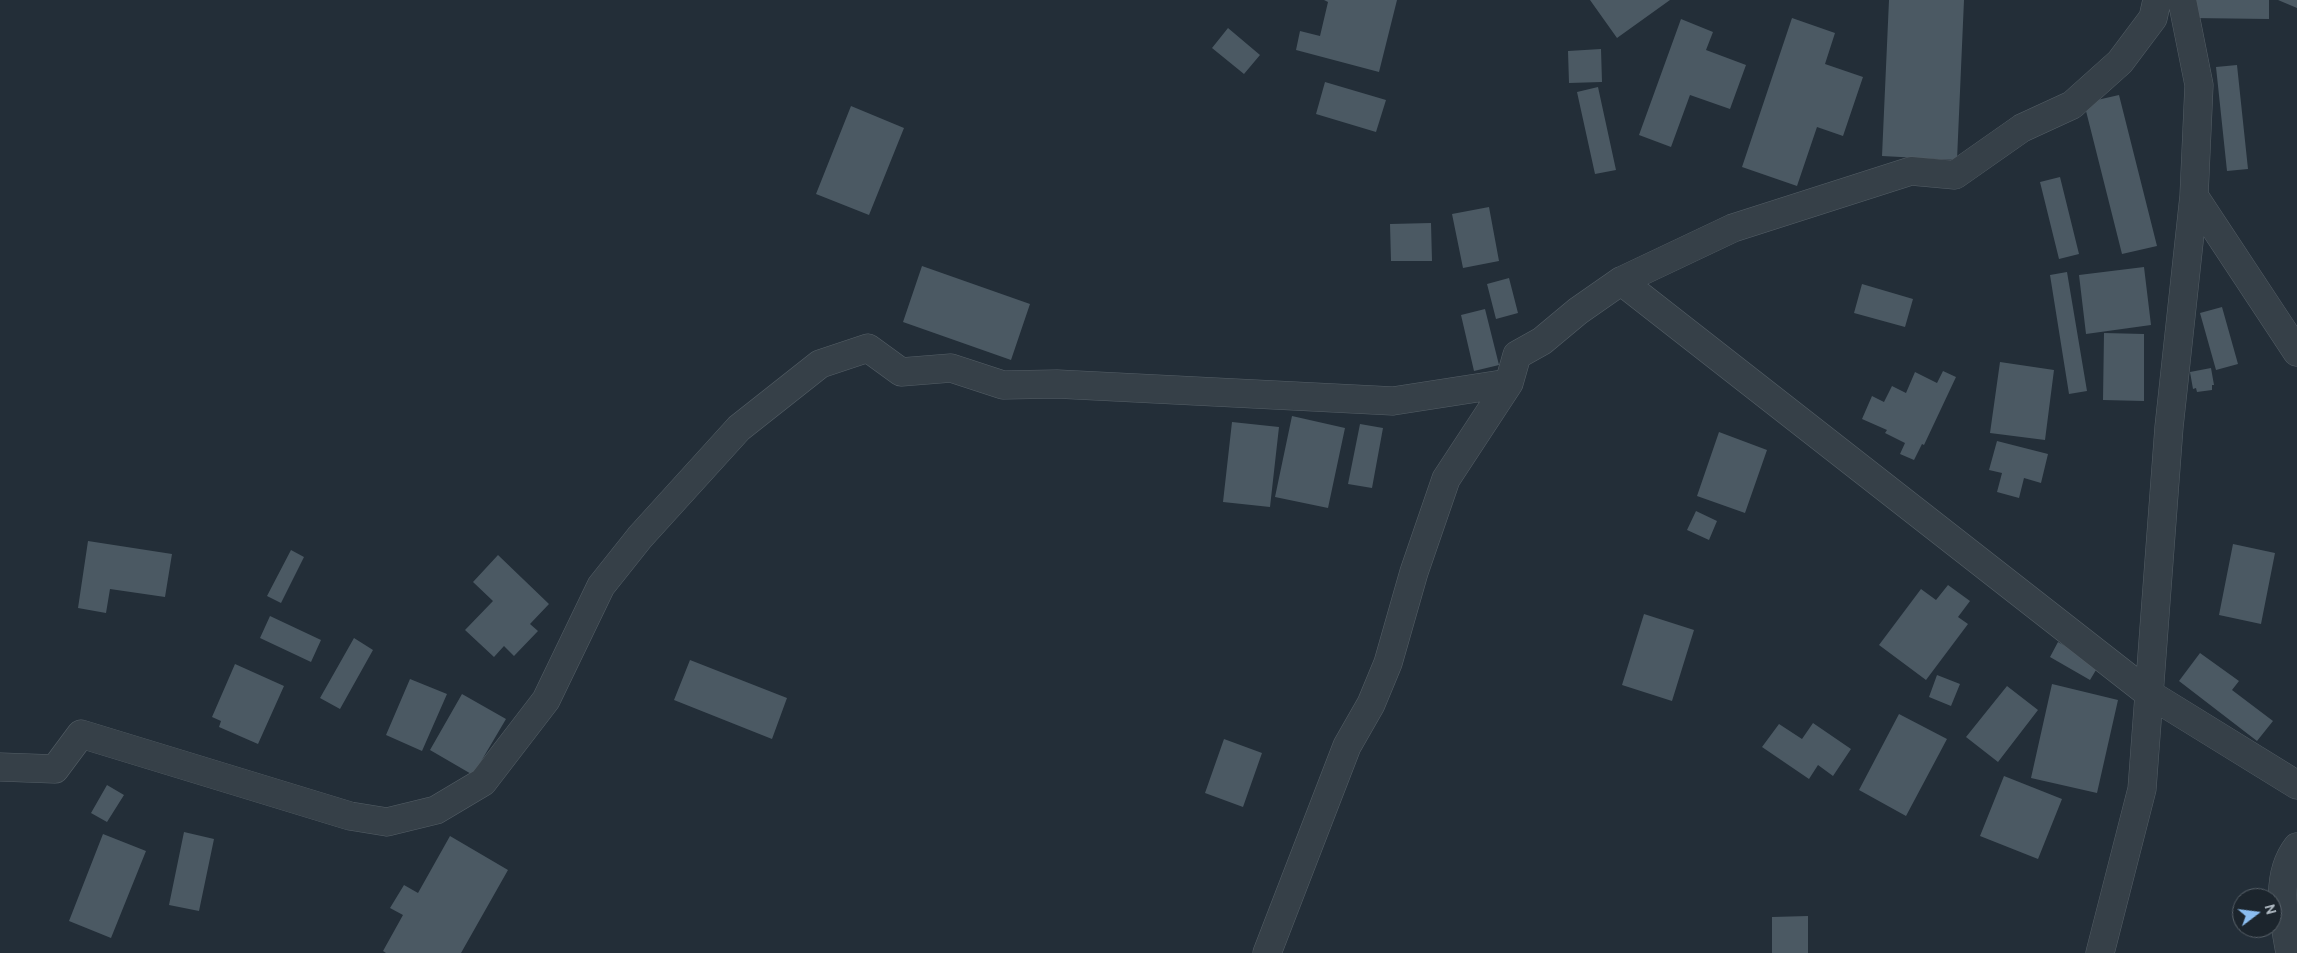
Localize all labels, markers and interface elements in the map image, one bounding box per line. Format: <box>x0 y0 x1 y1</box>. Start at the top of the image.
north arrow <box>2232 888 2282 938</box>
text: N <box>2261 902 2280 916</box>

